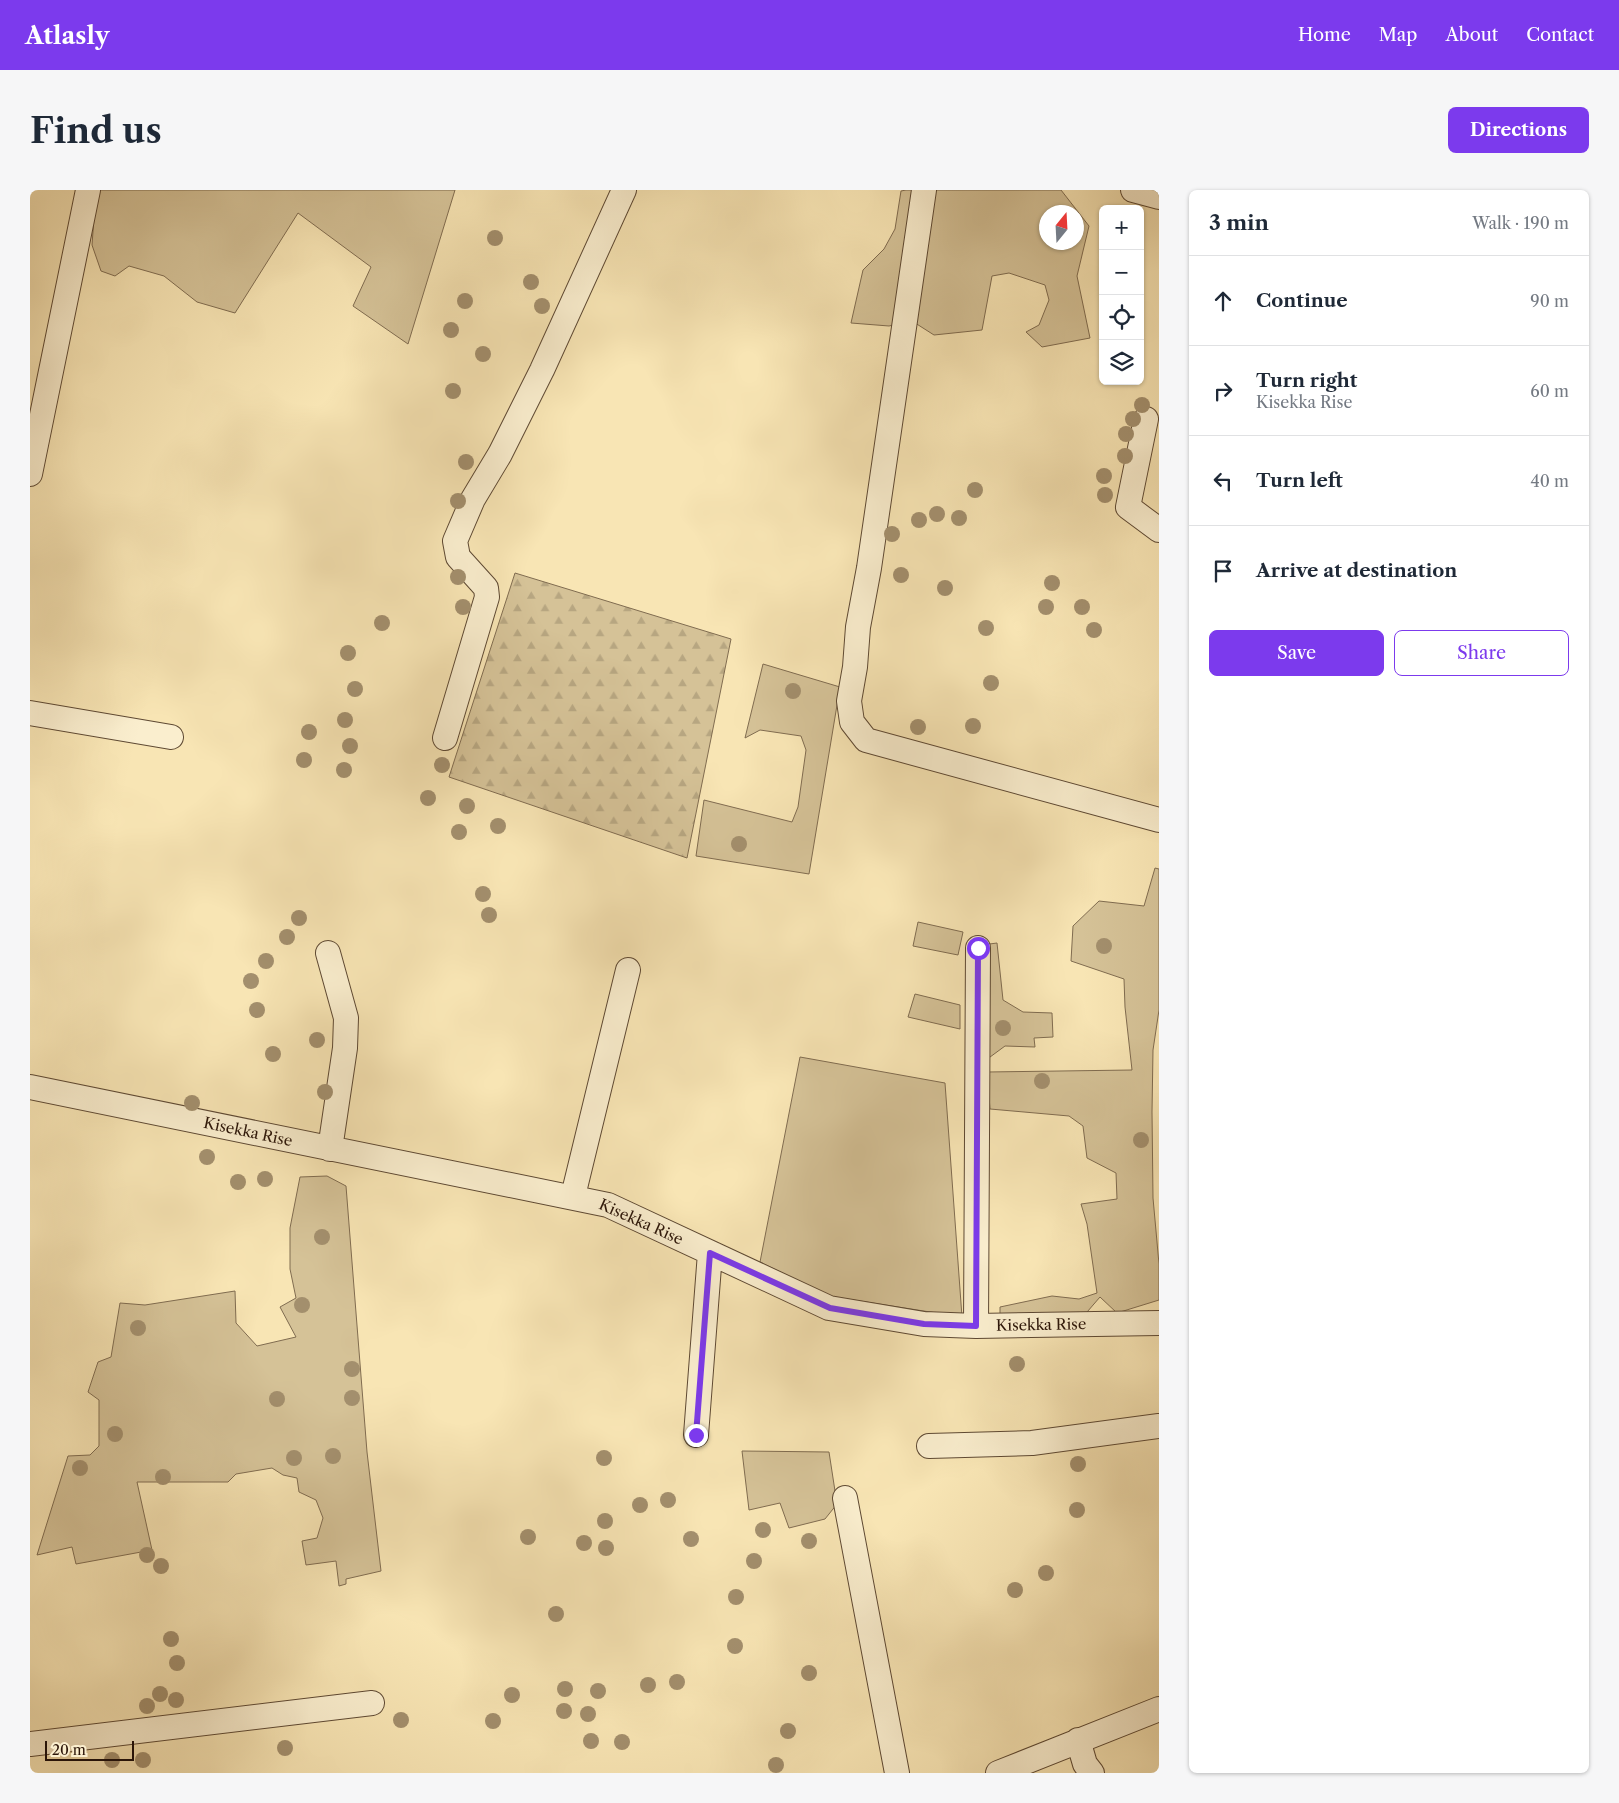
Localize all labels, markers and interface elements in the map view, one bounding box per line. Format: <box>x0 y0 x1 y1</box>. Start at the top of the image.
text: Atlasly <box>25 21 109 50</box>
text: Home <box>1298 24 1351 46</box>
text: Map <box>1379 24 1417 46</box>
text: About <box>1445 24 1498 46</box>
text: Contact <box>1526 24 1594 46</box>
button: Directions <box>1448 107 1589 153</box>
text: Find us <box>30 109 162 152</box>
north arrow <box>1039 205 1084 250</box>
map controls <box>1099 205 1144 385</box>
button: + <box>1099 205 1144 250</box>
text: 3 min <box>1209 210 1269 235</box>
text: Walk · 190 m <box>1472 213 1569 233</box>
button: − <box>1099 250 1144 295</box>
icon: ahead <box>1209 287 1237 315</box>
text: Continue <box>1256 289 1348 312</box>
text: 90 m <box>1530 291 1569 311</box>
button: locate <box>1099 295 1144 340</box>
button: layers <box>1099 340 1144 385</box>
text: Turn right <box>1256 369 1357 392</box>
icon: right <box>1209 377 1237 405</box>
text: 60 m <box>1530 381 1569 401</box>
text: Kisekka Rise <box>1256 392 1352 412</box>
icon: left <box>1209 467 1237 495</box>
text: Turn left <box>1256 469 1343 492</box>
text: 40 m <box>1530 471 1569 491</box>
icon: arrive <box>1209 557 1237 585</box>
text: Arrive at destination <box>1256 559 1457 582</box>
button: Save <box>1209 630 1384 676</box>
button: Share <box>1394 630 1569 676</box>
route start <box>967 937 990 960</box>
street label: Kisekka Rise <box>202 1113 294 1150</box>
street label: Kisekka Rise <box>596 1194 686 1249</box>
street label: Kisekka Rise <box>996 1314 1086 1335</box>
route end <box>685 1424 708 1447</box>
scale bar <box>45 1738 134 1761</box>
text: 20 m <box>52 1741 86 1759</box>

